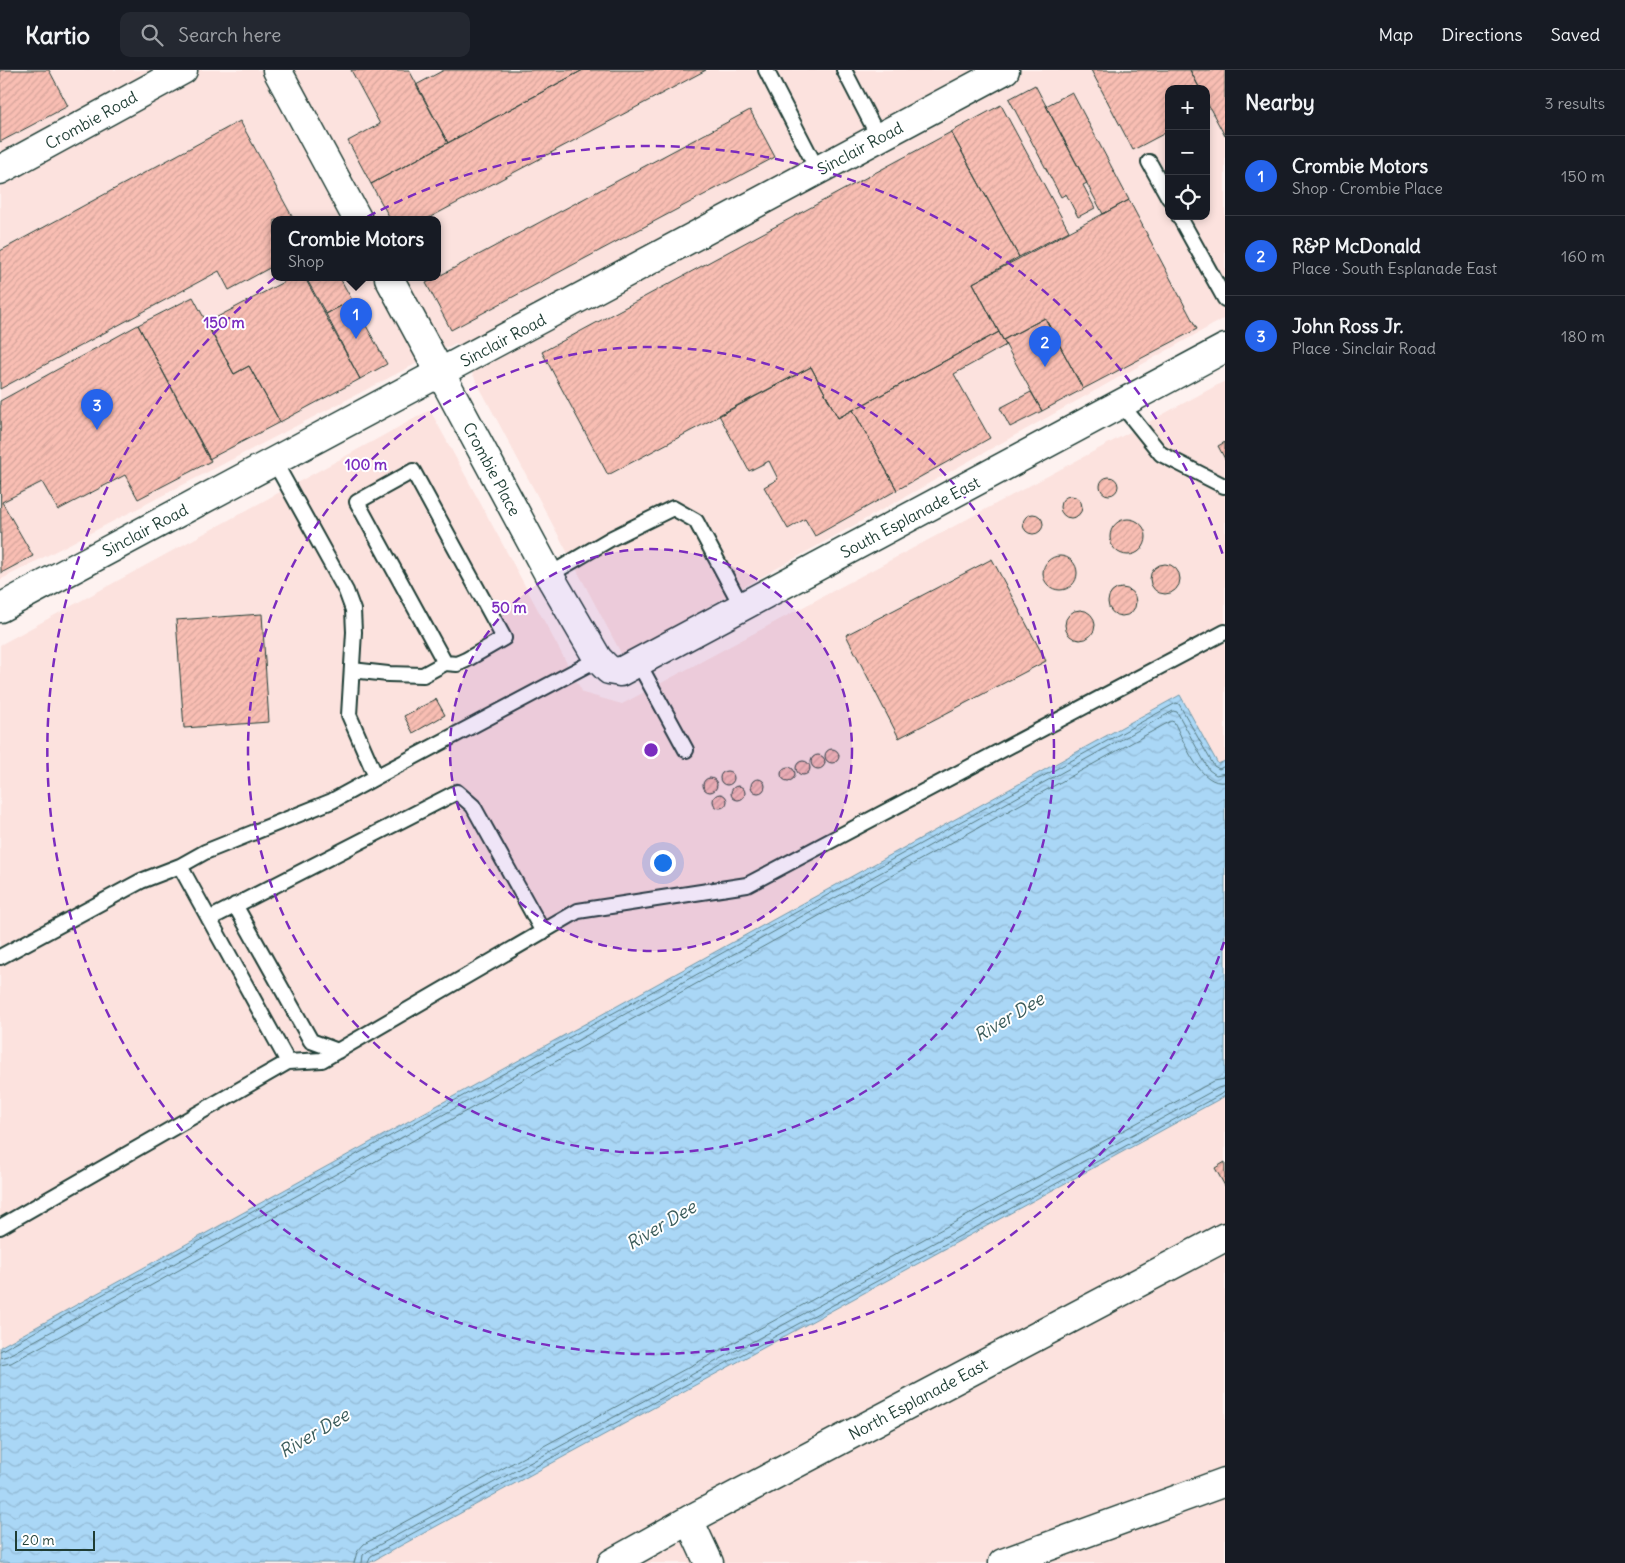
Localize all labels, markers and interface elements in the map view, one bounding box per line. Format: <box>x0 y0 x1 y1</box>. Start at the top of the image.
search box <box>120 12 470 57</box>
text: Kartio <box>25 20 90 50</box>
icon: search <box>138 21 166 49</box>
text: Search here <box>178 23 281 47</box>
text: Map <box>1378 23 1413 46</box>
text: Directions <box>1441 23 1523 46</box>
text: Saved <box>1551 23 1600 46</box>
map controls <box>1165 85 1210 220</box>
button: + <box>1165 85 1210 130</box>
street label: Crombie Road <box>41 86 141 154</box>
text: Nearby <box>1245 89 1315 116</box>
text: 3 results <box>1545 93 1605 113</box>
street label: Sinclair Road <box>814 117 906 179</box>
button: − <box>1165 130 1210 175</box>
text: Crombie Motors <box>1292 154 1428 178</box>
text: 1 <box>1258 166 1264 186</box>
text: 150 m <box>1561 166 1605 186</box>
button: locate <box>1165 175 1210 220</box>
text: Shop · Crombie Place <box>1292 178 1443 198</box>
popup <box>271 216 441 281</box>
text: Crombie Motors <box>288 227 424 251</box>
text: R&P McDonald <box>1292 234 1421 258</box>
text: 2 <box>1257 246 1265 266</box>
text: 160 m <box>1561 246 1605 266</box>
text: Shop <box>288 251 324 271</box>
text: Place · South Esplanade East <box>1292 258 1497 278</box>
pin: 1 <box>340 298 372 339</box>
street label: Sinclair Road <box>457 309 549 371</box>
text: 150 m <box>203 313 245 332</box>
text: John Ross Jr. <box>1292 314 1404 338</box>
pin: 2 <box>1029 326 1061 367</box>
text: 3 <box>1256 326 1266 346</box>
text: 180 m <box>1561 326 1605 346</box>
text: Place · Sinclair Road <box>1292 338 1436 358</box>
pin: 3 <box>81 389 113 430</box>
street label: Crombie Place <box>459 419 525 519</box>
text: 100 m <box>345 455 387 474</box>
street label: South Esplanade East <box>837 471 984 562</box>
street label: Sinclair Road <box>99 499 191 561</box>
text: 50 m <box>491 598 527 617</box>
centre of rings <box>642 741 660 759</box>
your location <box>650 850 676 876</box>
water label: River Dee <box>970 986 1049 1047</box>
water label: River Dee <box>622 1194 701 1255</box>
street label: North Esplanade East <box>845 1354 991 1444</box>
water label: River Dee <box>275 1402 354 1463</box>
scale bar <box>15 1528 95 1551</box>
text: 20 m <box>22 1531 55 1549</box>

